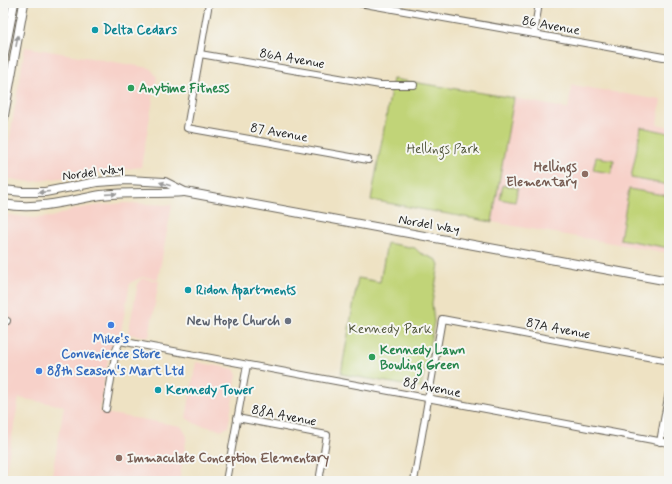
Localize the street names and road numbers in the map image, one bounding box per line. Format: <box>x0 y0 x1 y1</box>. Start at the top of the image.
street label: 86 Avenue <box>521 13 581 39</box>
street label: 86A Avenue <box>258 45 326 73</box>
street label: 87 Avenue <box>249 120 309 146</box>
street label: Nordel Way <box>61 161 125 185</box>
street label: Nordel Way <box>397 211 461 239</box>
street label: 87A Avenue <box>524 314 592 344</box>
street label: 88 Avenue <box>402 374 462 402</box>
street label: 88A Avenue <box>250 401 318 431</box>

